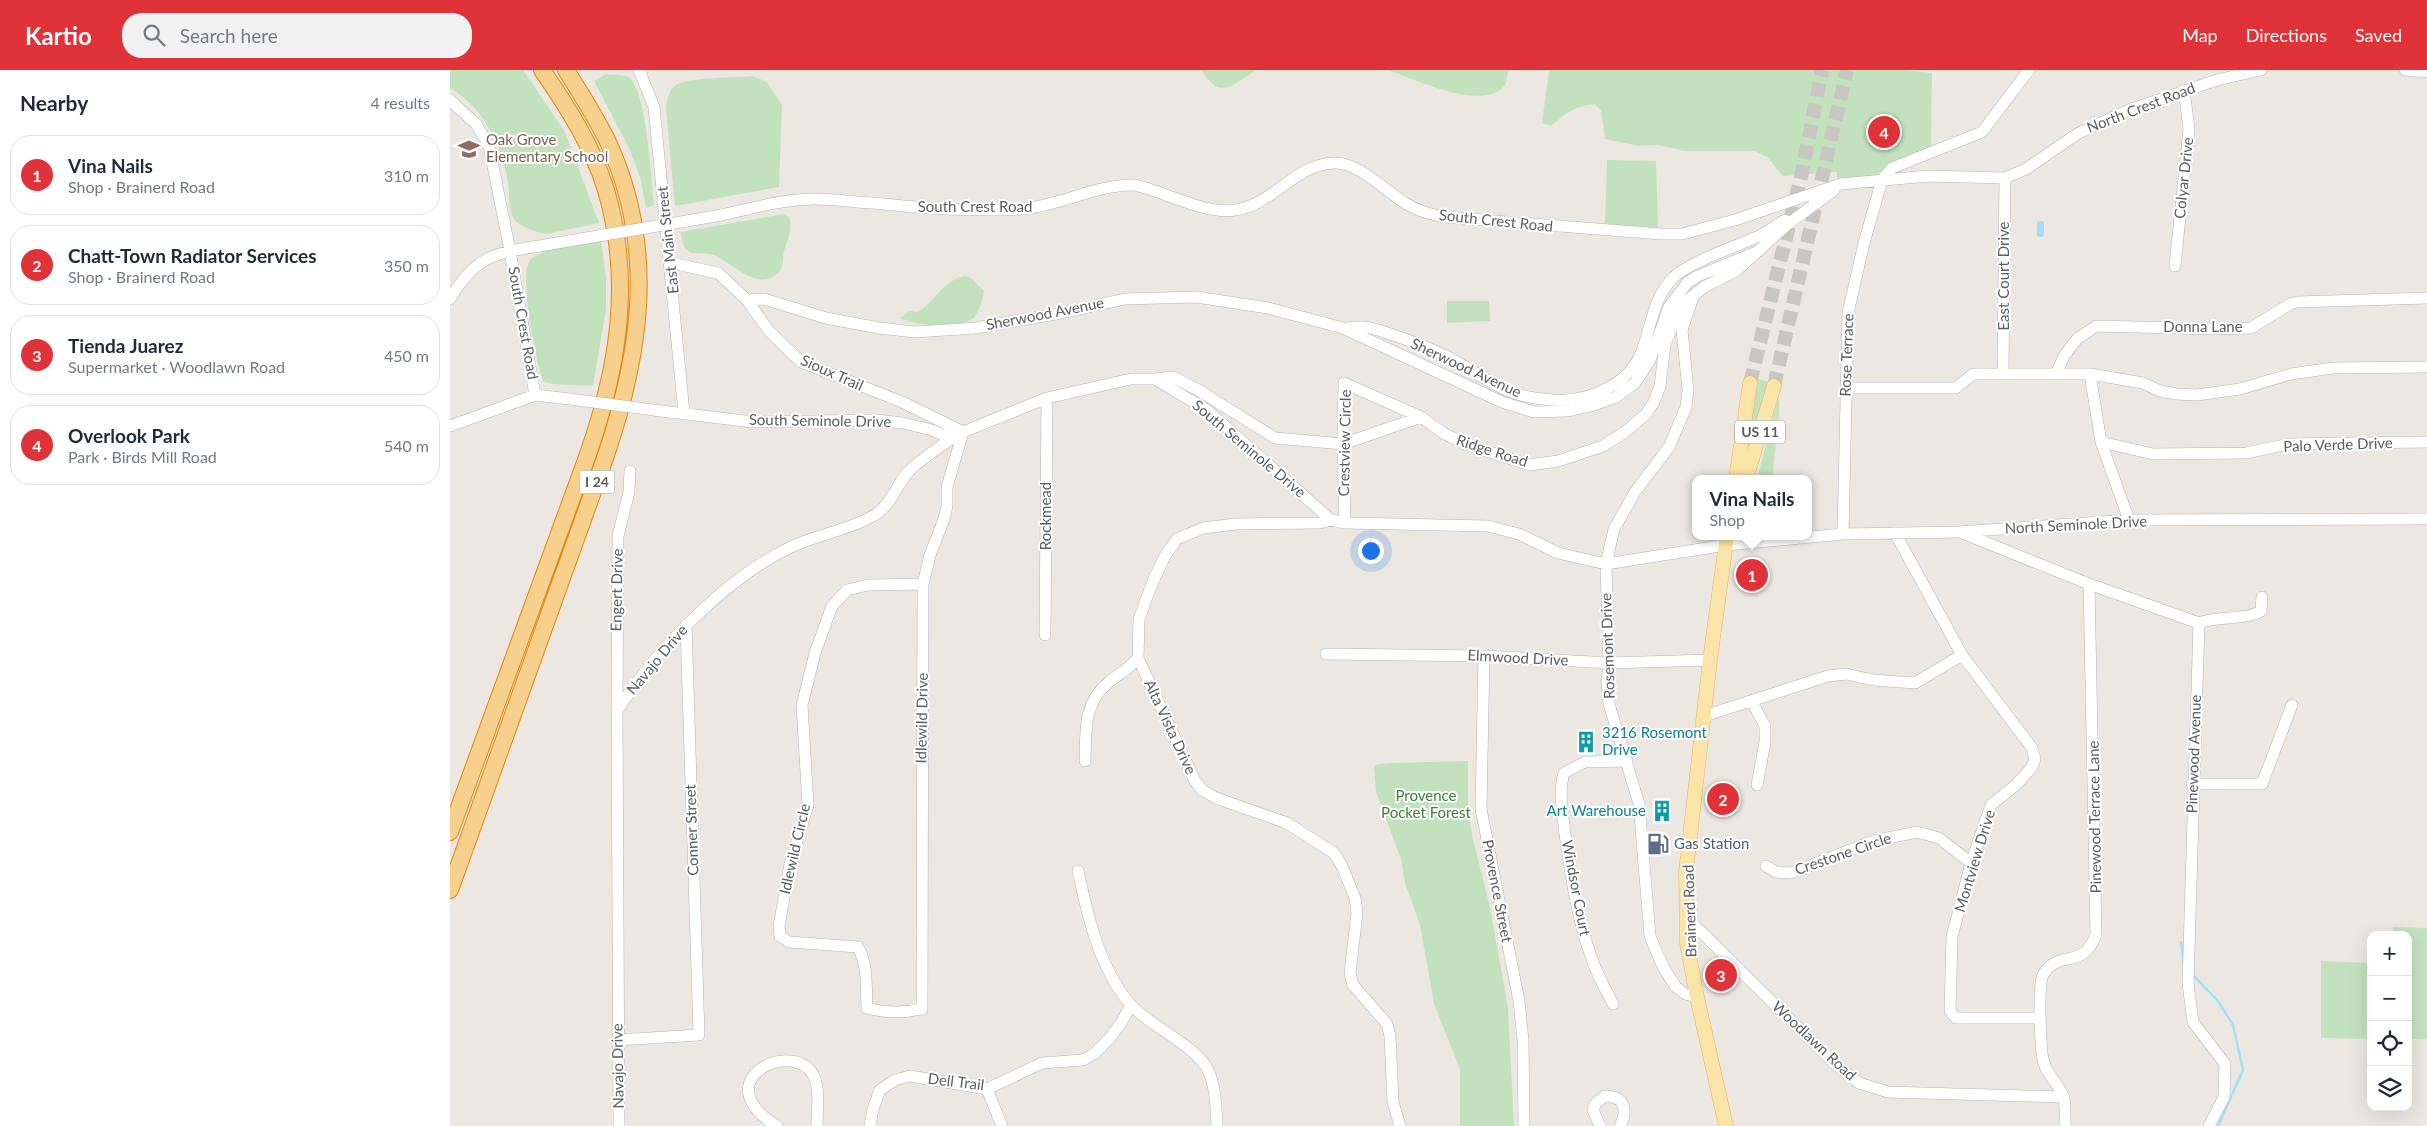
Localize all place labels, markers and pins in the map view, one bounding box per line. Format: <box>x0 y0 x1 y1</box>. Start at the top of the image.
pin: 4 <box>1868 113 1900 151</box>
place label: Oak Grove Elementary School <box>486 130 608 165</box>
school or university icon: Oak Grove Elementary School <box>456 136 482 162</box>
pin: 1 <box>1736 556 1768 594</box>
place label: 3216 Rosemont Drive <box>1602 723 1708 758</box>
building icon: 3216 Rosemont Drive <box>1573 729 1599 755</box>
pin: 2 <box>1707 780 1739 818</box>
building icon: Art Warehouse <box>1649 798 1675 824</box>
place label: Art Warehouse <box>1547 801 1646 819</box>
fuel station icon: Gas Station <box>1645 831 1671 857</box>
place label: Gas Station <box>1674 834 1749 852</box>
pin: 3 <box>1705 956 1737 994</box>

